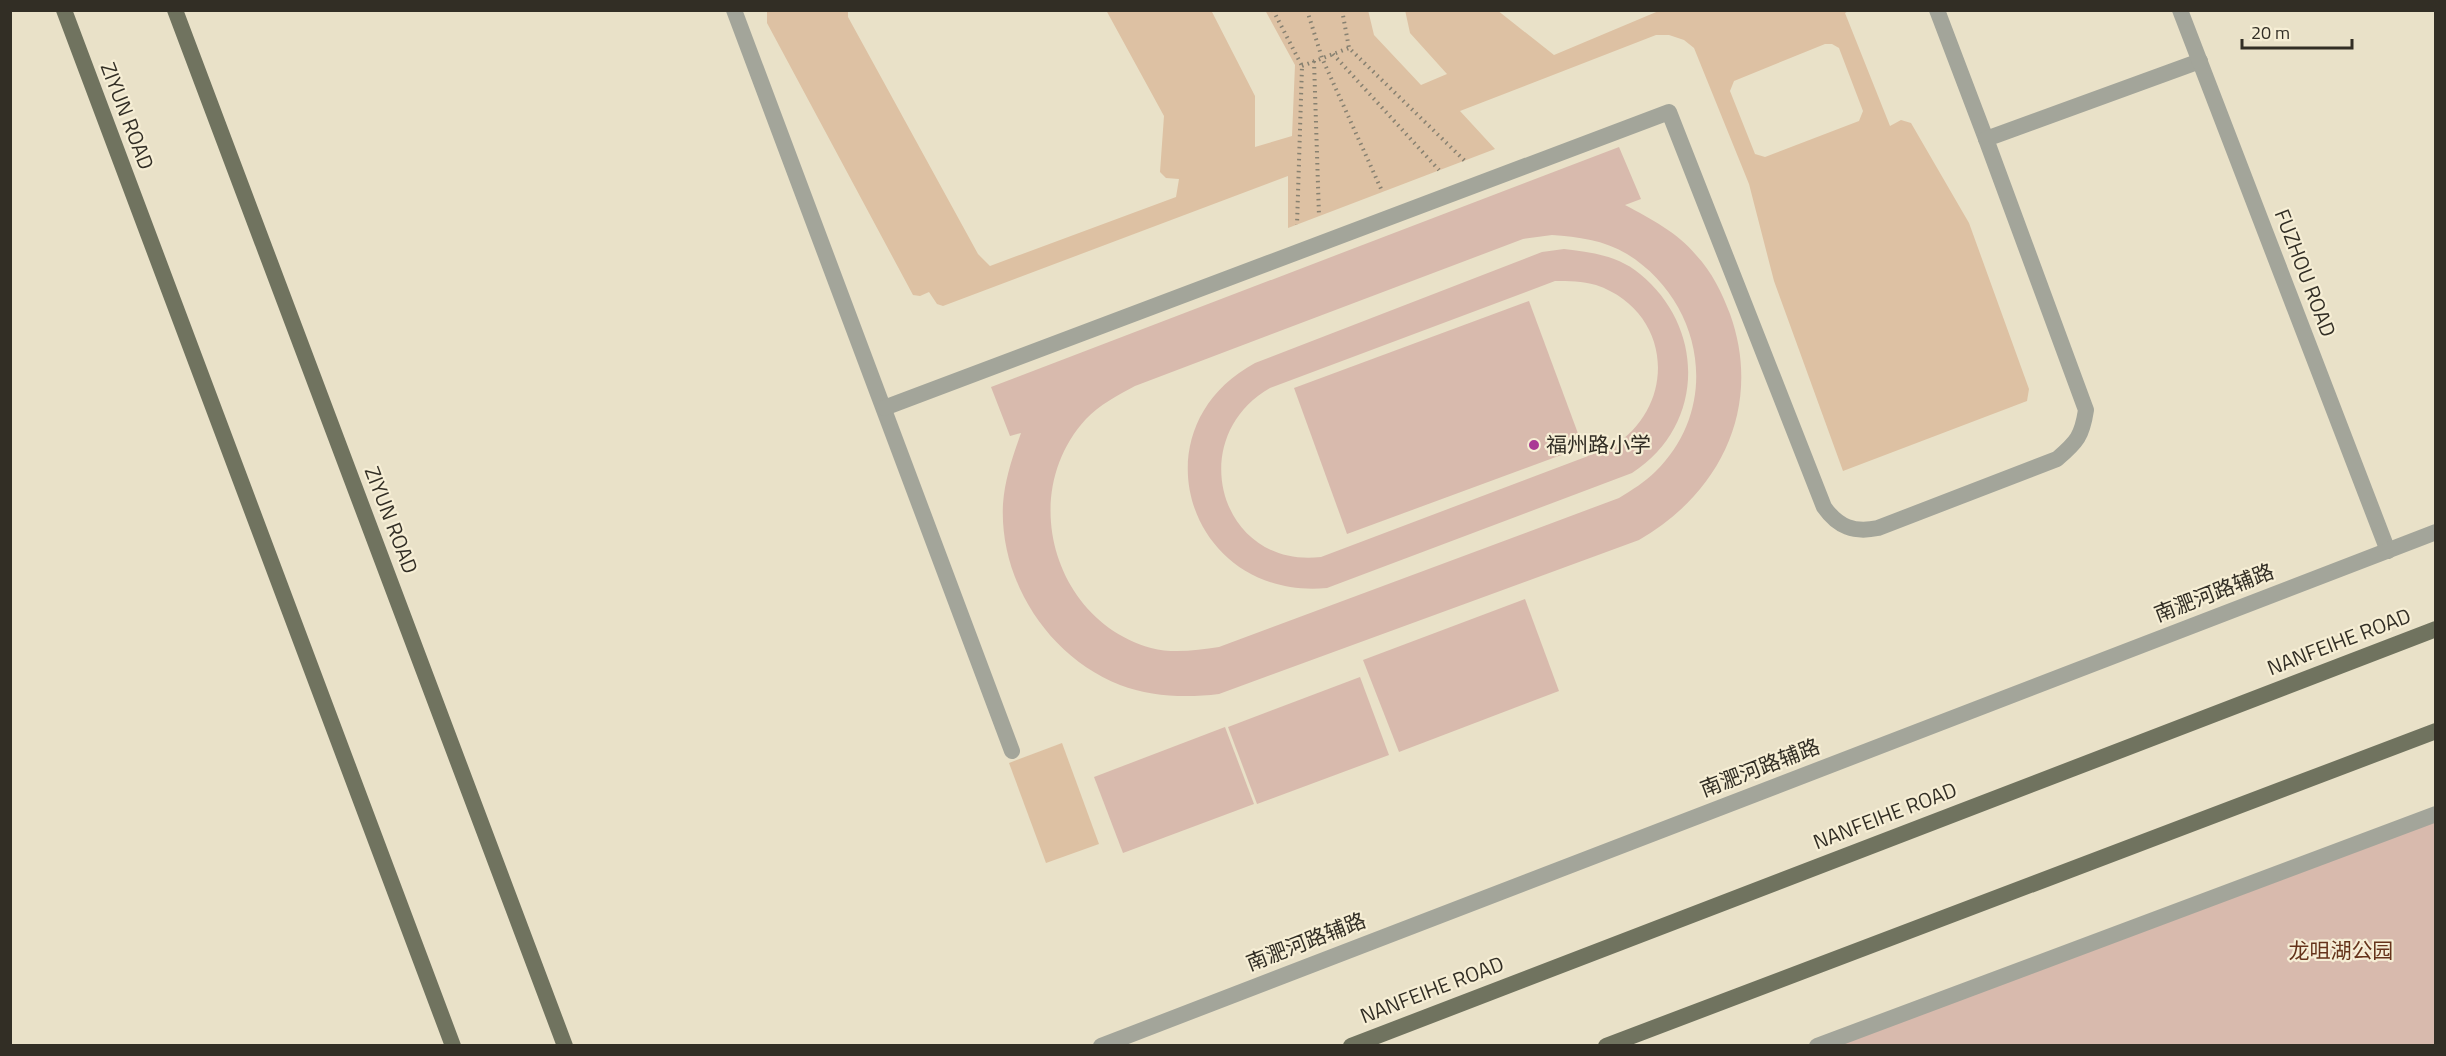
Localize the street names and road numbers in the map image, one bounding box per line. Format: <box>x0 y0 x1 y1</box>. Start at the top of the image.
street label: ZIYUN ROAD <box>93 57 163 174</box>
street label: FUZHOU ROAD <box>2267 204 2345 341</box>
street label: ZIYUN ROAD <box>357 461 427 578</box>
street label: 南淝河路辅路 <box>2149 555 2278 630</box>
street label: NANFEIHE ROAD <box>2262 599 2415 683</box>
street label: 南淝河路辅路 <box>1695 730 1824 805</box>
street label: NANFEIHE ROAD <box>1808 773 1961 857</box>
street label: 南淝河路辅路 <box>1241 904 1370 979</box>
street label: NANFEIHE ROAD <box>1355 947 1508 1031</box>

